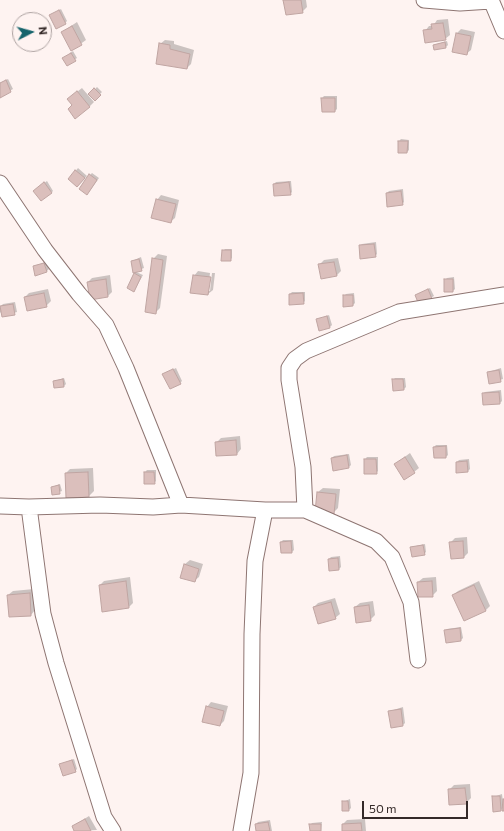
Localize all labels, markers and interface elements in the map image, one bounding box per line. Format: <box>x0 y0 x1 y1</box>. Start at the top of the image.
north arrow <box>12 12 52 52</box>
text: N <box>37 26 50 36</box>
scale bar <box>364 793 470 819</box>
text: 50 m <box>369 801 397 815</box>

